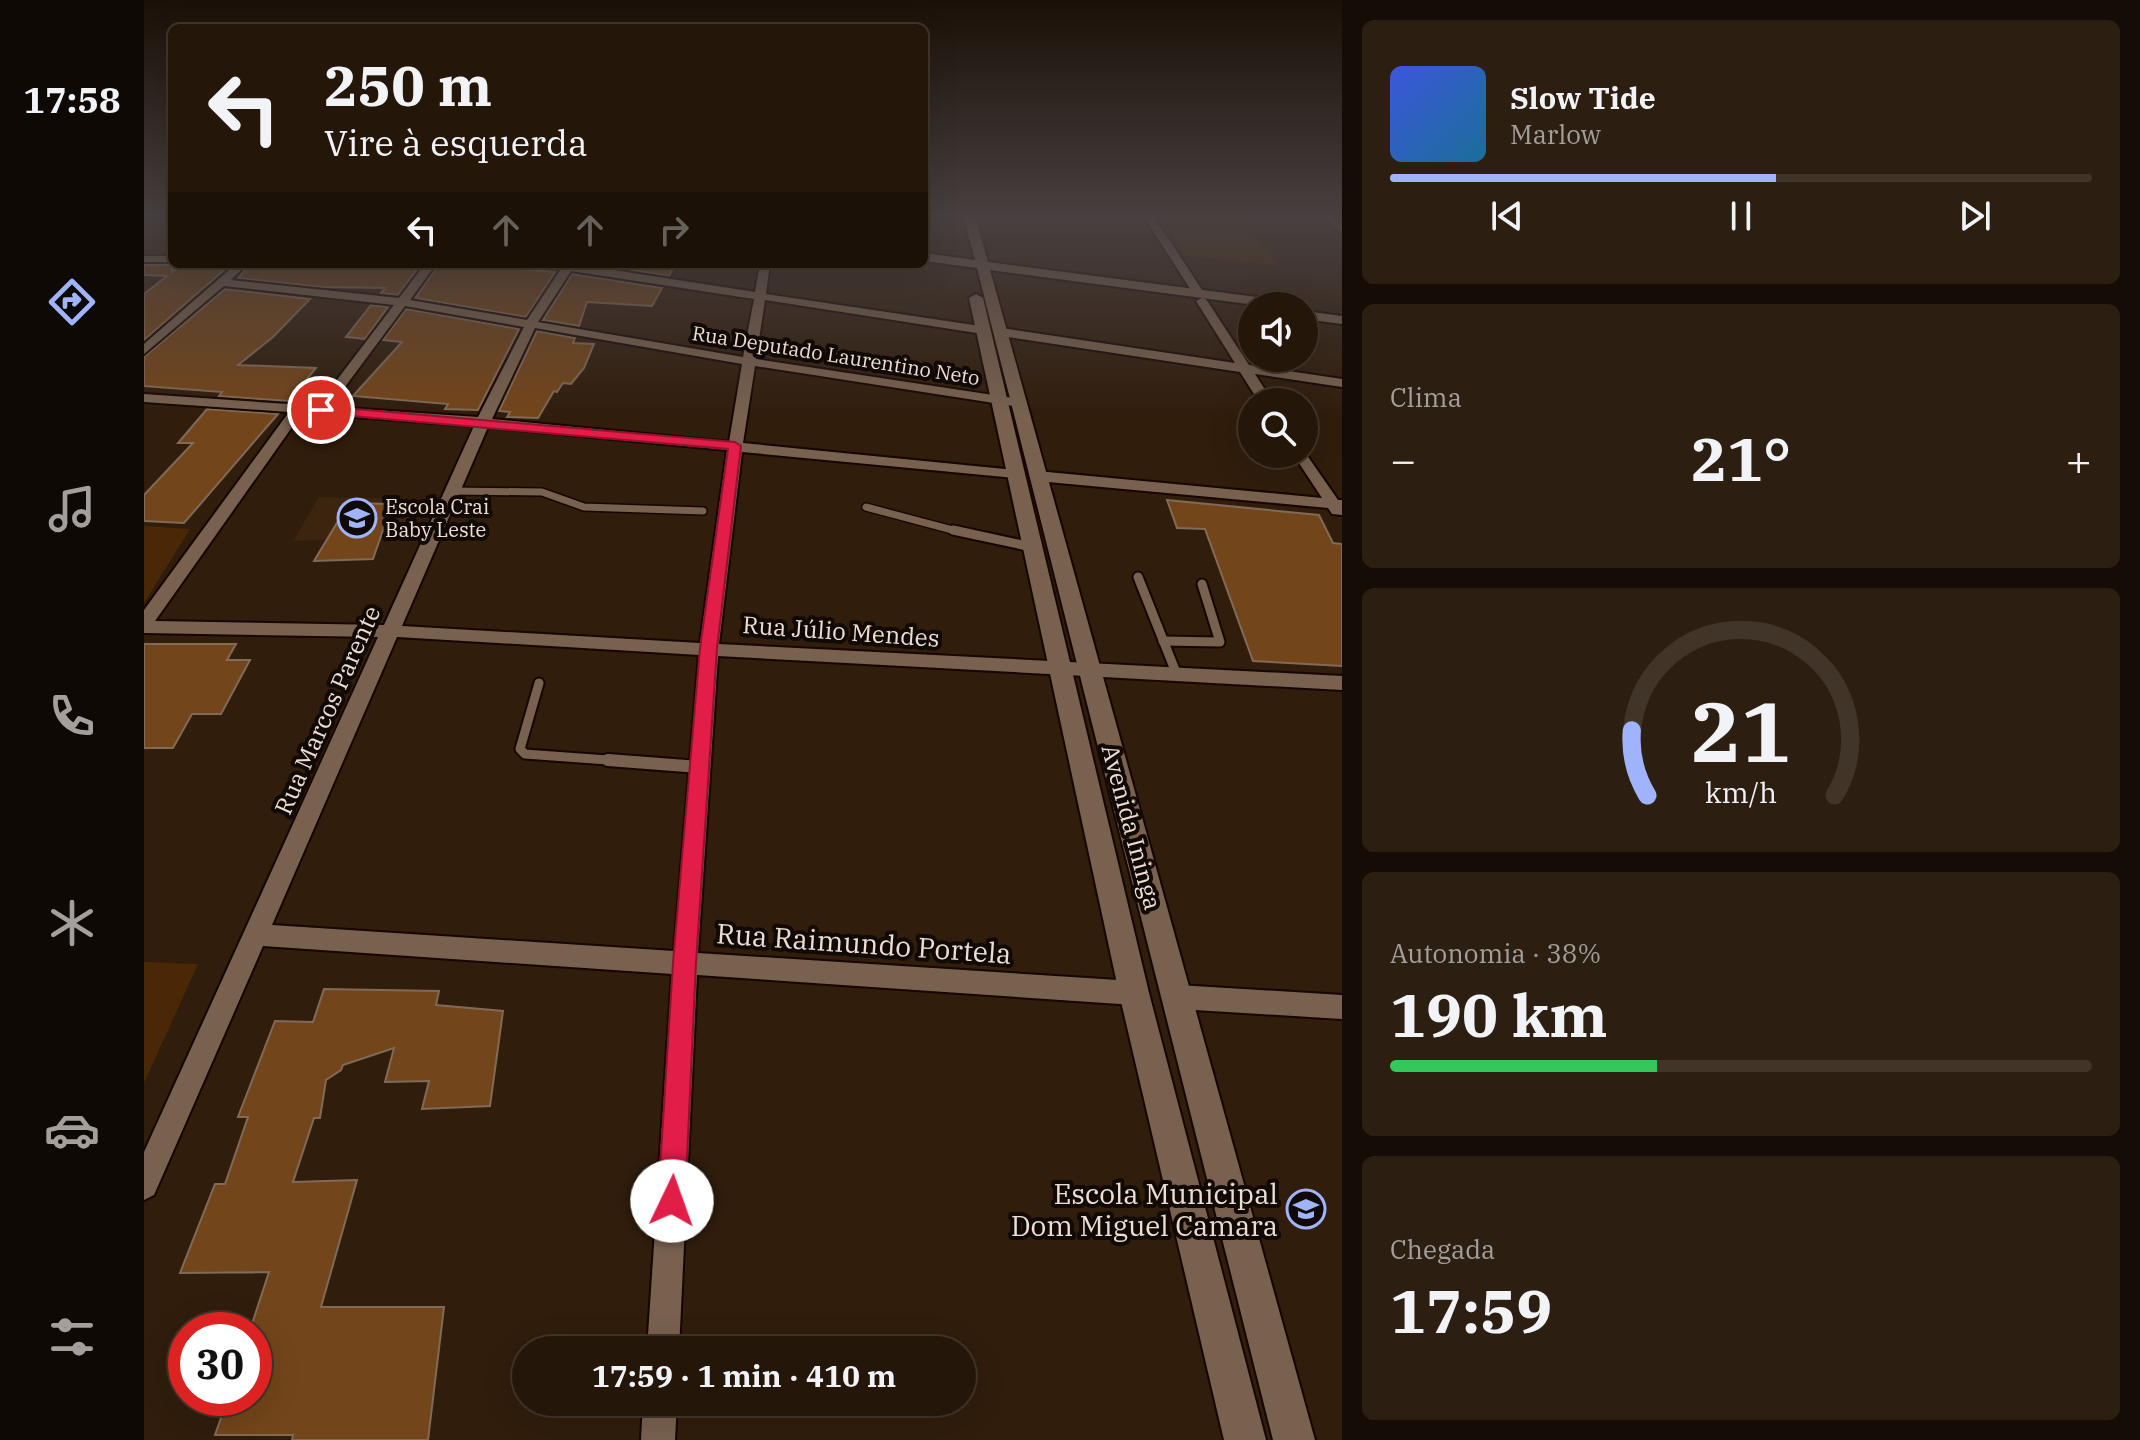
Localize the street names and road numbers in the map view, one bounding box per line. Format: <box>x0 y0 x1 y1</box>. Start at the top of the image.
street label: Rua Deputado Laurentino Neto <box>690 319 982 391</box>
street label: Rua Marcos Parente <box>267 601 387 819</box>
street label: Rua Júlio Mendes <box>741 608 941 654</box>
street label: Avenida Ininga <box>1095 741 1169 913</box>
street label: Rua Raimundo Portela <box>715 914 1013 972</box>

